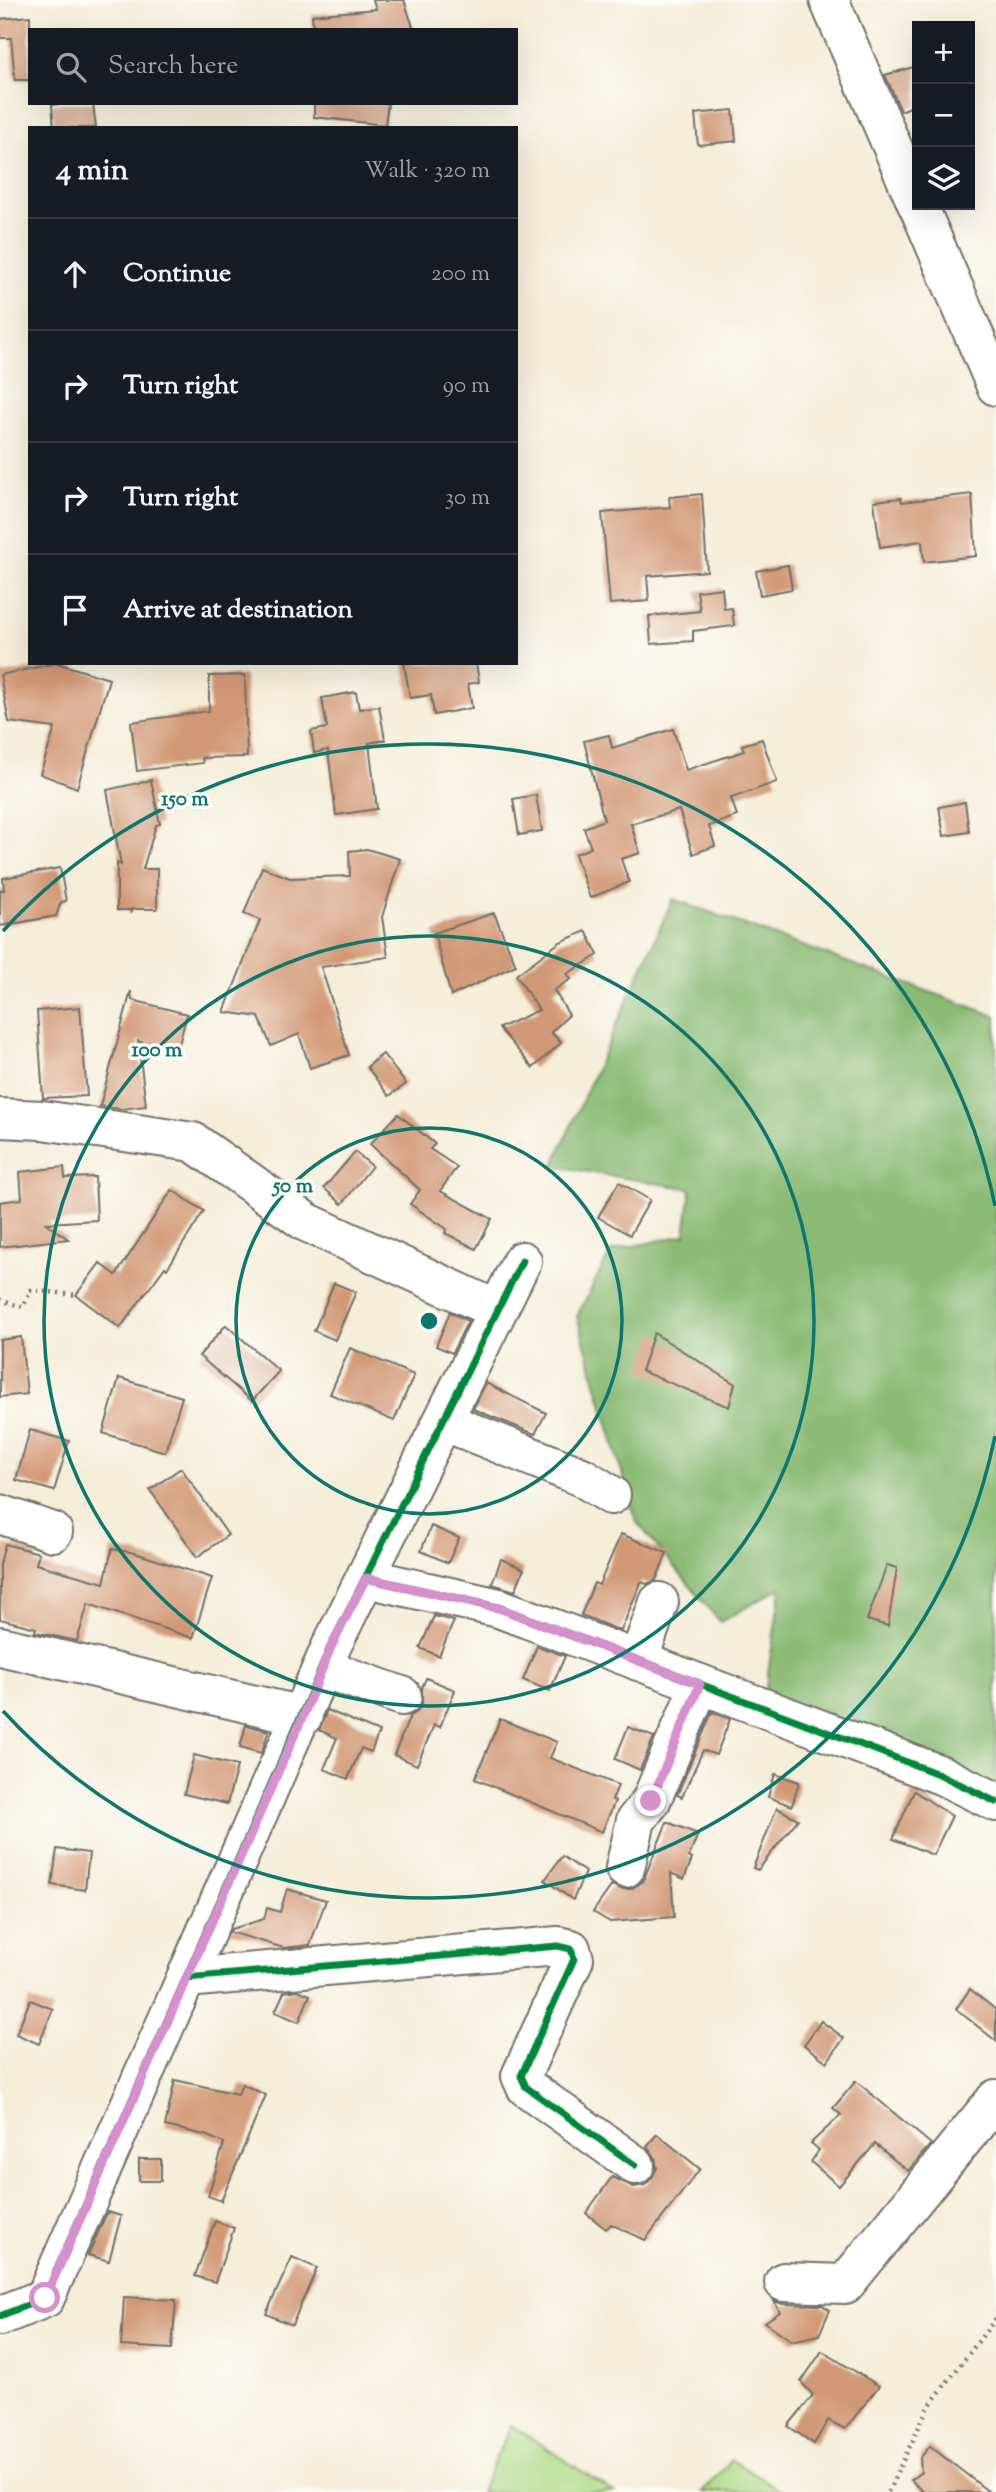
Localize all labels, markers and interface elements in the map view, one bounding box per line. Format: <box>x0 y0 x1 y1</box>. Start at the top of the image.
map controls <box>912 21 975 210</box>
button: + <box>912 21 975 84</box>
search box <box>28 28 518 105</box>
icon: search <box>52 48 90 86</box>
text: Search here <box>108 48 238 85</box>
button: − <box>912 84 975 147</box>
button: layers <box>912 147 975 210</box>
text: 4 min <box>56 150 129 193</box>
text: Walk · 320 m <box>364 155 490 188</box>
icon: ahead <box>56 255 94 293</box>
text: Continue <box>123 256 231 293</box>
text: 200 m <box>431 258 490 291</box>
icon: right <box>56 367 94 405</box>
text: Turn right <box>123 368 238 405</box>
text: 90 m <box>443 370 490 403</box>
icon: right <box>56 479 94 517</box>
text: Turn right <box>123 480 238 517</box>
text: 30 m <box>445 482 490 515</box>
icon: arrive <box>56 591 94 629</box>
text: Arrive at destination <box>123 592 353 629</box>
text: 150 m <box>161 785 209 815</box>
text: 100 m <box>132 1036 183 1066</box>
text: 50 m <box>271 1172 314 1202</box>
centre of rings <box>417 1309 441 1333</box>
route end <box>635 1785 666 1816</box>
route start <box>29 2282 60 2313</box>

